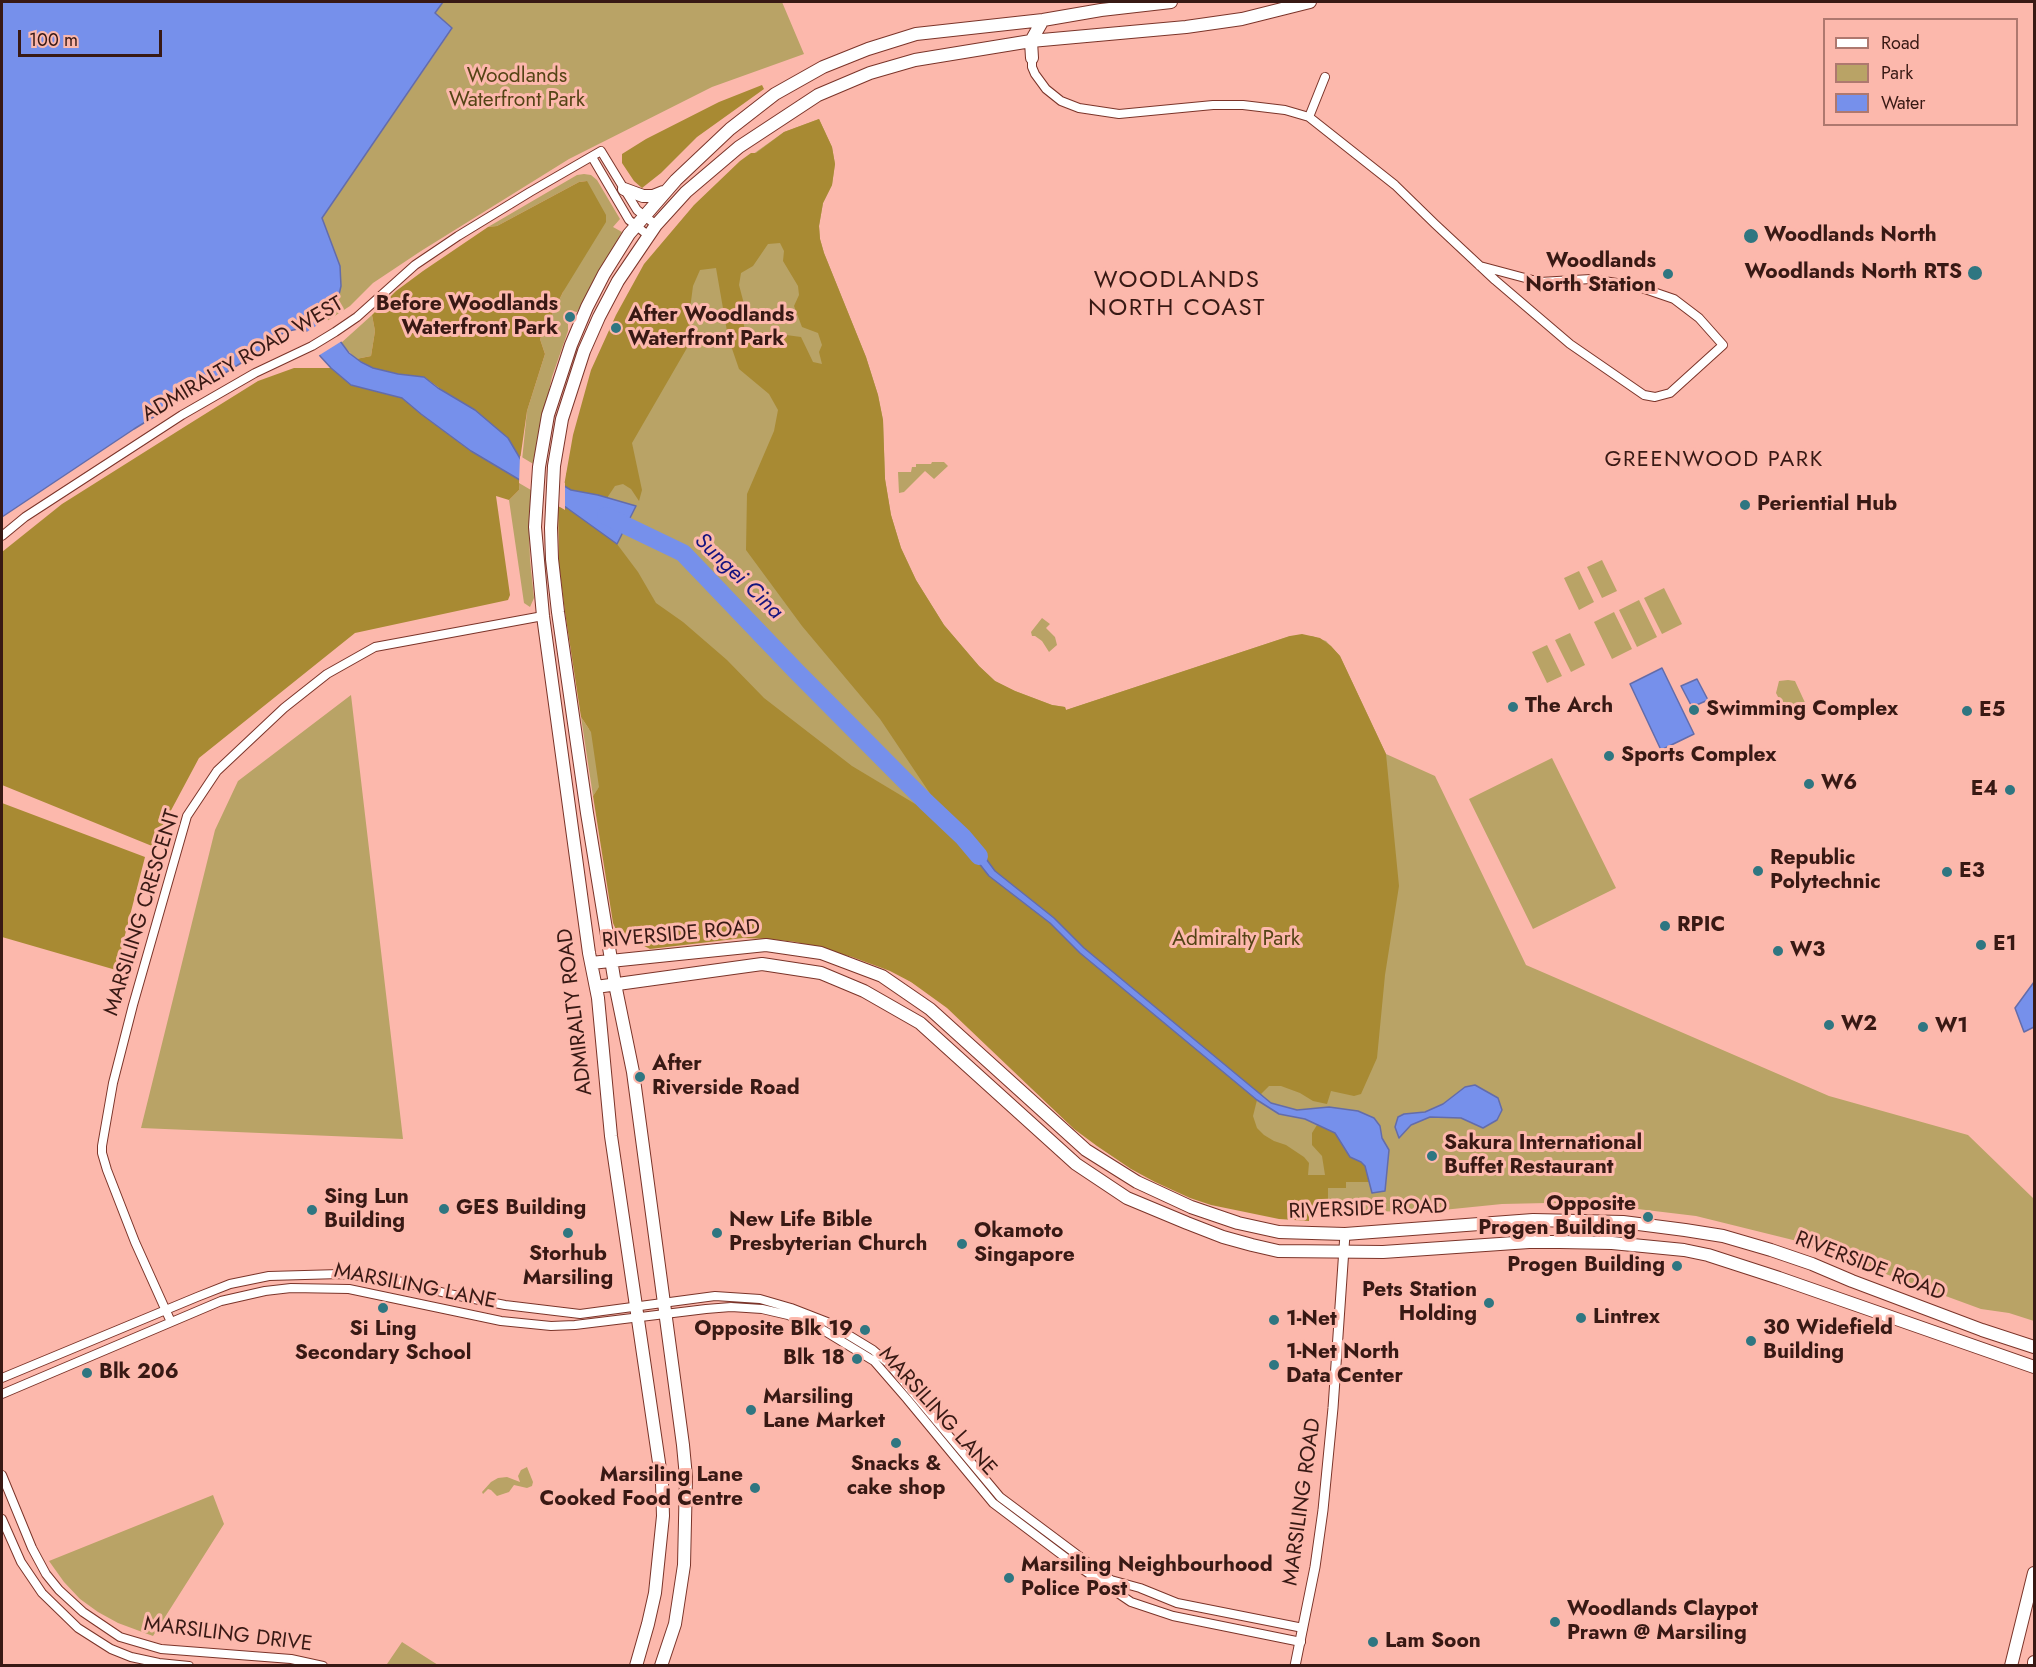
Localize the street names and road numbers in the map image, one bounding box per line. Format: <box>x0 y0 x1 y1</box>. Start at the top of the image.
street label: ADMIRALTY ROAD WEST <box>138 292 348 428</box>
street label: MARSILING CRESCENT <box>100 807 186 1019</box>
street label: RIVERSIDE ROAD <box>601 916 761 954</box>
street label: ADMIRALTY ROAD <box>553 927 599 1097</box>
street label: RIVERSIDE ROAD <box>1288 1195 1448 1225</box>
street label: RIVERSIDE ROAD <box>1791 1227 1949 1307</box>
street label: MARSILING LANE <box>332 1259 498 1315</box>
street label: MARSILING LANE <box>873 1342 1001 1482</box>
street label: MARSILING ROAD <box>1279 1417 1327 1587</box>
street label: MARSILING DRIVE <box>142 1612 314 1658</box>

